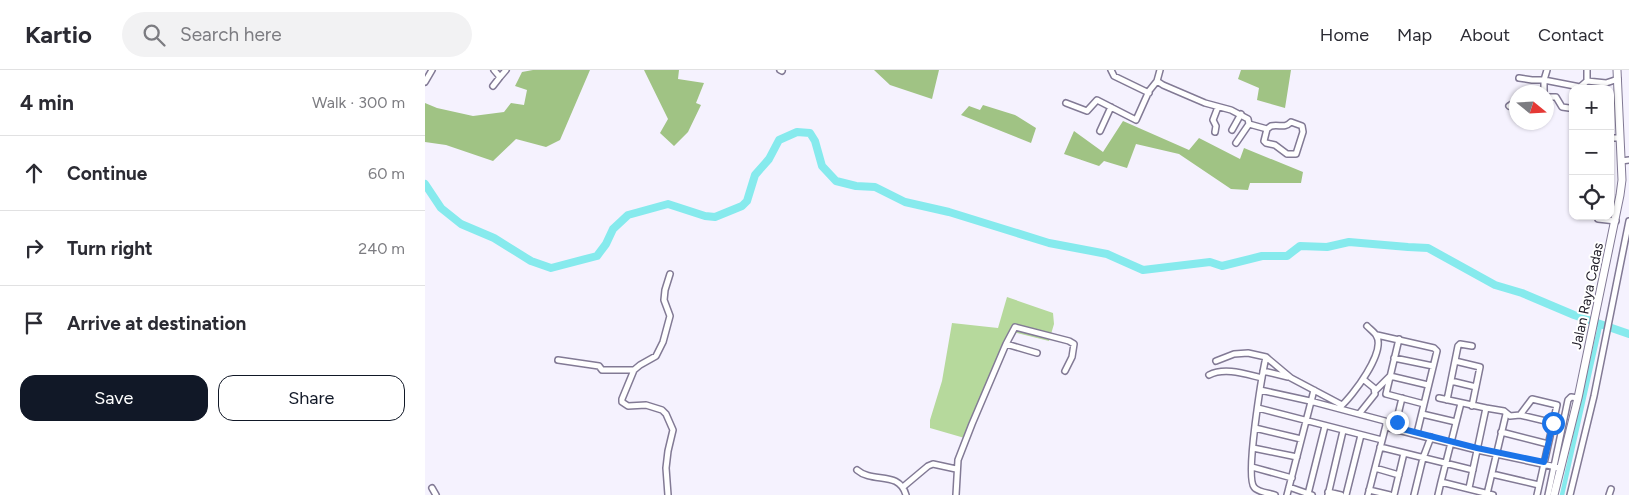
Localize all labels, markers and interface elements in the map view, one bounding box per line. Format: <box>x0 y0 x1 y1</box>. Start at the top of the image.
search box <box>122 12 472 57</box>
text: Kartio <box>25 20 92 49</box>
icon: search <box>140 21 168 49</box>
text: Search here <box>180 23 282 46</box>
text: Home <box>1320 24 1369 46</box>
text: Map <box>1397 24 1432 46</box>
text: About <box>1460 24 1510 46</box>
text: Contact <box>1538 24 1604 46</box>
north arrow <box>1509 85 1554 130</box>
map controls <box>1569 85 1614 220</box>
button: + <box>1569 85 1614 130</box>
text: 4 min <box>20 90 74 115</box>
text: Walk · 300 m <box>312 93 405 112</box>
button: − <box>1569 130 1614 175</box>
icon: ahead <box>20 159 48 187</box>
text: Continue <box>67 162 147 185</box>
text: 60 m <box>368 164 405 183</box>
button: locate <box>1569 175 1614 220</box>
icon: right <box>20 234 48 262</box>
text: Turn right <box>67 237 153 260</box>
text: 240 m <box>358 239 405 258</box>
street label: Jalan Raya Cadas <box>1568 241 1607 351</box>
icon: arrive <box>20 309 48 337</box>
text: Arrive at destination <box>67 312 246 335</box>
button: Save <box>20 375 208 421</box>
button: Share <box>218 375 405 421</box>
route end <box>1386 411 1409 434</box>
route start <box>1542 412 1565 435</box>

